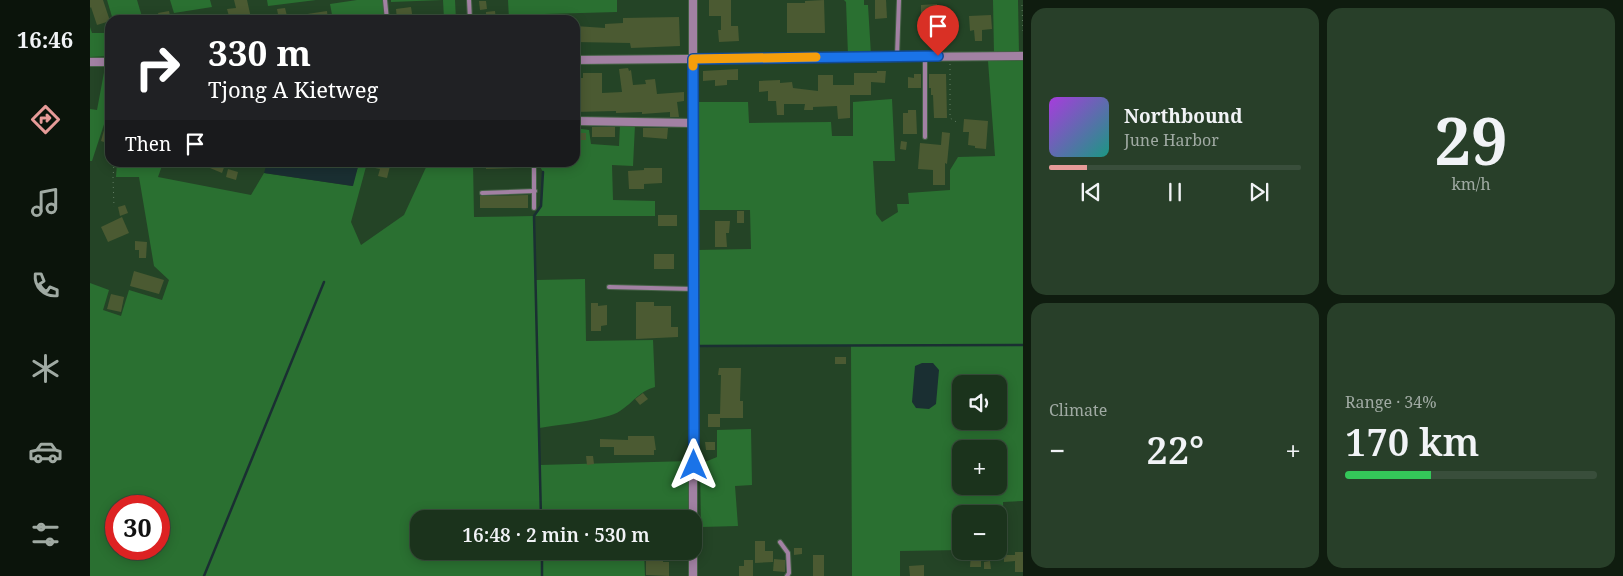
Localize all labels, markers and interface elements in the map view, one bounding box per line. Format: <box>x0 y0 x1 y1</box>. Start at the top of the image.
pin <box>917 5 959 56</box>
icon: arrive <box>924 12 952 40</box>
text: 16:46 <box>17 24 73 54</box>
text: 330 m <box>208 29 311 76</box>
icon: right <box>125 35 190 100</box>
text: Tjong A Kietweg <box>208 74 378 104</box>
text: 29 <box>1434 96 1508 184</box>
icon: directions <box>28 102 63 137</box>
text: Northbound <box>1124 103 1243 129</box>
text: June Harbor <box>1124 129 1219 151</box>
icon: arrive <box>181 130 209 158</box>
text: Then <box>125 131 171 157</box>
text: km/h <box>1451 173 1491 195</box>
icon: previous <box>1077 178 1105 206</box>
icon: pause <box>1161 178 1189 206</box>
icon: next <box>1245 178 1273 206</box>
icon: music <box>28 185 63 220</box>
icon: phone <box>28 268 63 303</box>
icon: climate <box>28 351 63 386</box>
map controls <box>952 375 1007 560</box>
button: sound <box>952 375 1007 430</box>
text: Range · 34% <box>1345 391 1437 413</box>
text: Climate <box>1049 399 1107 421</box>
text: 170 km <box>1345 415 1479 467</box>
text: 22° <box>1146 423 1204 475</box>
text: − <box>1049 431 1065 469</box>
text: + <box>1285 431 1301 469</box>
icon: car <box>28 434 63 469</box>
position arrow <box>667 438 719 490</box>
button: + <box>952 440 1007 495</box>
speed limit sign: 30 <box>105 495 170 560</box>
button: − <box>952 505 1007 560</box>
icon: filters <box>28 517 63 552</box>
text: 16:48 · 2 min · 530 m <box>462 522 650 548</box>

